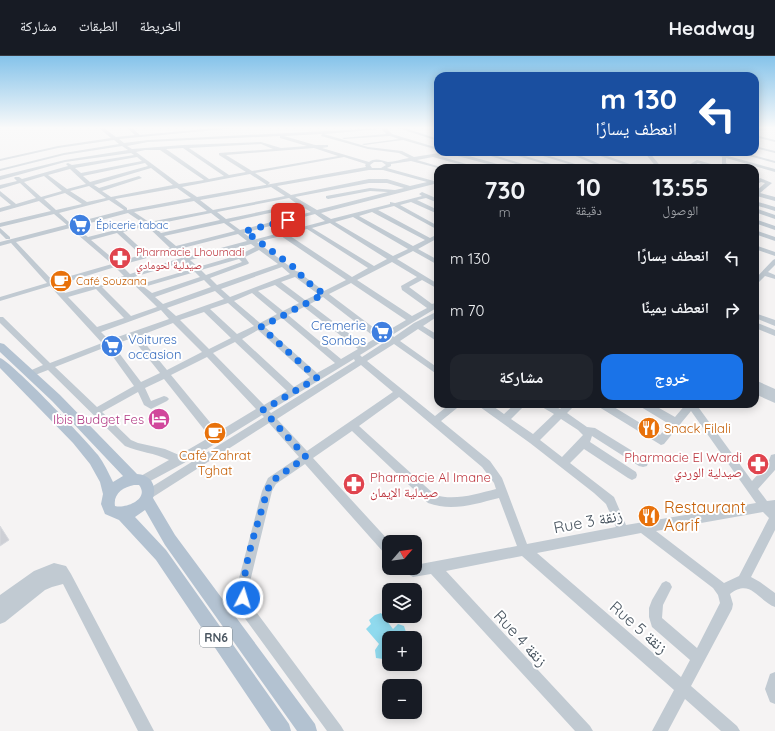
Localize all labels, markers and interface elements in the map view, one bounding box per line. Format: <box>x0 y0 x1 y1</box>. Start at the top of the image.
text: Headway <box>668 16 755 40</box>
text: مشاركة <box>20 17 57 35</box>
text: الطبقات <box>79 17 118 35</box>
text: الخريطة <box>140 17 181 35</box>
text: 130 m <box>600 81 677 116</box>
icon: left <box>691 88 743 140</box>
text: انعطف يسارًا <box>595 117 677 140</box>
text: 10 <box>577 172 601 202</box>
text: 13:55 <box>652 172 709 202</box>
text: 730 <box>484 175 525 205</box>
text: دقيقة <box>575 202 602 218</box>
text: الوصول <box>662 202 698 218</box>
pin <box>271 203 305 237</box>
text: m <box>499 204 511 220</box>
icon: arrive <box>277 209 299 231</box>
supermarket icon: Épicerie tabac <box>67 212 93 238</box>
place label: Épicerie tabac <box>96 218 169 232</box>
pharmacy icon: Pharmacie Lhoumadi صيدلية لحومادي <box>107 245 133 271</box>
place label: Pharmacie Lhoumadi صيدلية لحومادي <box>136 245 244 274</box>
text: انعطف يسارًا <box>637 246 709 265</box>
icon: left <box>721 247 743 269</box>
text: 130 m <box>450 249 490 268</box>
cafe icon: Café Souzana <box>48 268 74 294</box>
place label: Café Souzana <box>76 274 147 288</box>
text: انعطف يمينًا <box>641 298 709 317</box>
icon: right <box>721 299 743 321</box>
text: 70 m <box>450 301 484 320</box>
place label: Cremerie Sondos <box>311 317 366 348</box>
supermarket icon: Cremerie Sondos <box>369 319 395 345</box>
place label: Voitures occasion <box>128 331 181 362</box>
supermarket icon: Voitures occasion <box>99 333 125 359</box>
button: مشاركة <box>450 354 593 400</box>
button: خروج <box>601 354 743 400</box>
hotel icon: Ibis Budget Fes <box>146 406 172 432</box>
place label: Ibis Budget Fes <box>53 411 144 427</box>
restaurant icon: Snack Filali <box>636 415 662 441</box>
cafe icon: Café Zahrat Tghat <box>202 420 228 446</box>
place label: Snack Filali <box>664 420 731 436</box>
place label: Café Zahrat Tghat <box>179 447 251 478</box>
place label: Pharmacie El Wardi صيدلية الوردي <box>624 449 742 483</box>
pharmacy icon: Pharmacie El Wardi صيدلية الوردي <box>745 451 771 477</box>
place label: Pharmacie Al Imane صيدلية الإيمان <box>370 469 491 501</box>
pharmacy icon: Pharmacie Al Imane صيدلية الإيمان <box>341 471 367 497</box>
place label: Restaurant Aarif <box>664 497 746 535</box>
restaurant icon: Restaurant Aarif <box>636 503 662 529</box>
street label: Rue 3 زنقة <box>552 505 624 537</box>
north arrow <box>382 535 422 575</box>
map controls <box>382 535 422 719</box>
position arrow <box>222 577 264 619</box>
button: layers <box>382 583 422 623</box>
street label: Rue 5 زنقة <box>606 596 672 658</box>
street label: Rue 4 زنقة <box>490 606 552 670</box>
road number: RN6 <box>200 627 232 647</box>
button: + <box>382 631 422 671</box>
button: − <box>382 679 422 719</box>

